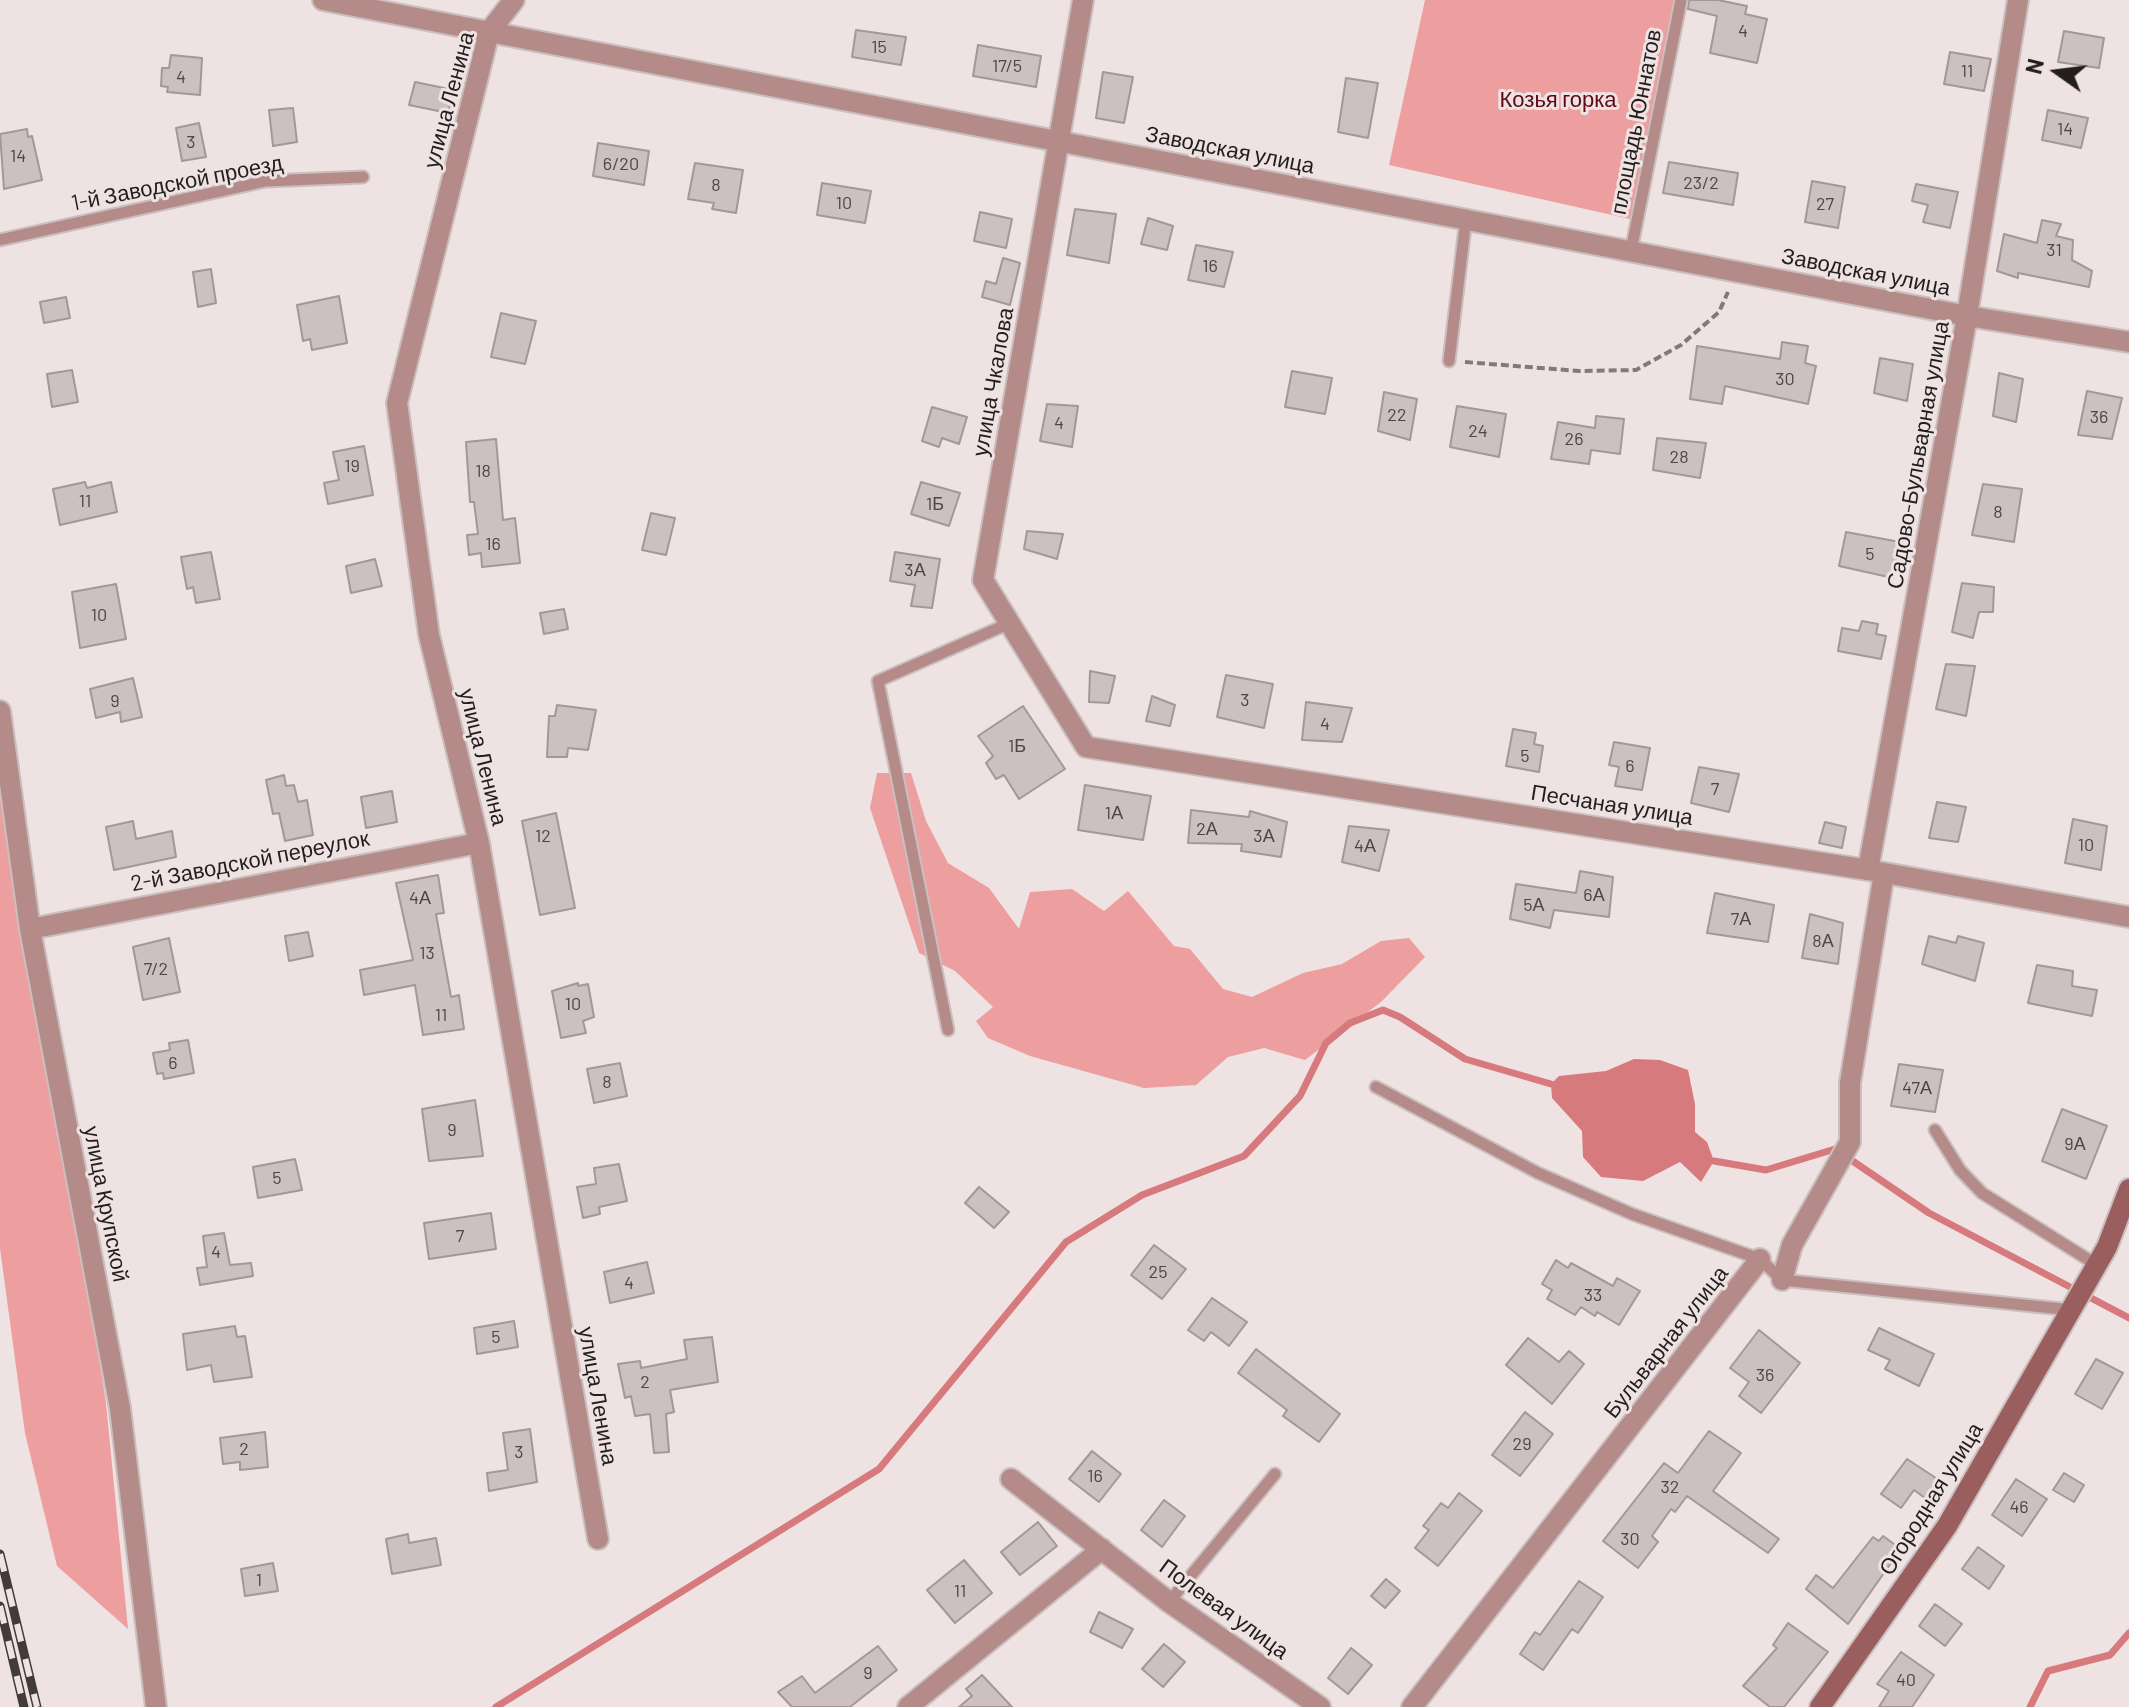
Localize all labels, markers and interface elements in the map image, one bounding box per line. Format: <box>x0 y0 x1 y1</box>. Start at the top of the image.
house number: 4 <box>1738 20 1748 42</box>
street label: площадь Юннатов <box>1605 27 1667 217</box>
street label: улица Ленина <box>418 29 480 171</box>
north arrow <box>2017 32 2097 112</box>
house number: 15 <box>871 36 887 58</box>
house number: 17/5 <box>992 55 1022 77</box>
text: N <box>2019 56 2048 76</box>
house number: 11 <box>1961 60 1973 82</box>
house number: 4 <box>176 66 186 88</box>
park label: Козья горка <box>1499 87 1617 113</box>
house number: 14 <box>2057 118 2073 140</box>
street label: Заводская улица <box>1143 121 1317 179</box>
house number: 3 <box>186 131 196 153</box>
house number: 14 <box>10 145 26 167</box>
street label: 1-й Заводской проезд <box>69 150 285 216</box>
house number: 6/20 <box>603 153 639 175</box>
house number: 23/2 <box>1683 172 1719 194</box>
house number: 8 <box>711 174 721 196</box>
house number: 10 <box>836 192 852 214</box>
house number: 27 <box>1816 193 1834 215</box>
house number: 31 <box>2046 239 2062 261</box>
street label: Заводская улица <box>1779 243 1953 301</box>
house number: 16 <box>1202 255 1218 277</box>
street label: улица Чкалова <box>967 305 1019 459</box>
street label: Садово-Бульварная улица <box>1881 319 1955 591</box>
house number: 30 <box>1775 368 1795 390</box>
house number: 22 <box>1387 404 1407 426</box>
house number: 36 <box>2090 406 2108 428</box>
house number: 4 <box>1054 412 1064 434</box>
house number: 24 <box>1468 420 1488 442</box>
house number: 26 <box>1565 428 1583 450</box>
house number: 28 <box>1669 446 1689 468</box>
house number: 19 <box>344 455 360 477</box>
house number: 18 <box>475 460 491 482</box>
house number: 11 <box>79 490 91 512</box>
house number: 1Б <box>926 493 944 515</box>
house number: 8 <box>1993 501 2003 523</box>
house number: 16 <box>485 533 501 555</box>
house number: 5 <box>1865 543 1875 565</box>
house number: 3А <box>904 559 926 581</box>
house number: 10 <box>91 604 107 626</box>
street label: улица Ленина <box>453 686 513 828</box>
house number: 3 <box>1240 689 1250 711</box>
house number: 9 <box>110 690 120 712</box>
house number: 4 <box>1320 713 1330 735</box>
house number: 1Б <box>1008 735 1026 757</box>
house number: 5 <box>1520 745 1530 767</box>
house number: 6 <box>1625 755 1635 777</box>
house number: 7 <box>1711 778 1719 800</box>
street label: Песчаная улица <box>1529 779 1695 831</box>
house number: 1А <box>1105 802 1123 824</box>
house number: 2А <box>1196 818 1218 840</box>
street label: 2-й Заводской переулок <box>129 825 371 897</box>
house number: 12 <box>535 825 551 847</box>
house number: 3А <box>1253 825 1275 847</box>
house number: 10 <box>2078 834 2094 856</box>
house number: 4А <box>1354 835 1376 857</box>
house number: 6А <box>1583 884 1605 906</box>
house number: 4А <box>409 887 431 909</box>
house number: 5А <box>1523 894 1545 916</box>
house number: 7А <box>1731 908 1751 930</box>
house number: 8А <box>1812 930 1834 952</box>
house number: 13 <box>419 942 435 964</box>
house number: 7/2 <box>144 958 168 980</box>
house number: 10 <box>565 993 581 1015</box>
house number: 11 <box>435 1004 447 1026</box>
house number: 6 <box>168 1052 178 1074</box>
house number: 8 <box>602 1071 612 1093</box>
house number: 47А <box>1902 1077 1932 1099</box>
house number: 9 <box>447 1119 457 1141</box>
street label: улица Крупской <box>78 1124 134 1284</box>
house number: 9А <box>2064 1133 2086 1155</box>
house number: 5 <box>272 1167 282 1189</box>
house number: 7 <box>456 1225 464 1247</box>
house number: 4 <box>211 1241 221 1263</box>
house number: 25 <box>1149 1261 1167 1283</box>
street label: Бульварная улица <box>1598 1261 1734 1423</box>
house number: 4 <box>624 1272 634 1294</box>
house number: 33 <box>1584 1284 1602 1306</box>
street label: улица Ленина <box>573 1325 623 1467</box>
house number: 5 <box>491 1326 501 1348</box>
house number: 36 <box>1756 1364 1774 1386</box>
house number: 2 <box>640 1371 650 1393</box>
street label: Огородная улица <box>1873 1418 1989 1580</box>
house number: 29 <box>1512 1433 1532 1455</box>
house number: 2 <box>239 1438 249 1460</box>
house number: 3 <box>514 1441 524 1463</box>
house number: 16 <box>1087 1465 1103 1487</box>
house number: 32 <box>1661 1476 1679 1498</box>
house number: 46 <box>2009 1496 2029 1518</box>
house number: 30 <box>1620 1528 1640 1550</box>
street label: Полевая улица <box>1154 1553 1294 1665</box>
house number: 1 <box>256 1569 262 1591</box>
house number: 11 <box>954 1580 966 1602</box>
house number: 9 <box>863 1662 873 1684</box>
house number: 40 <box>1896 1669 1916 1691</box>

